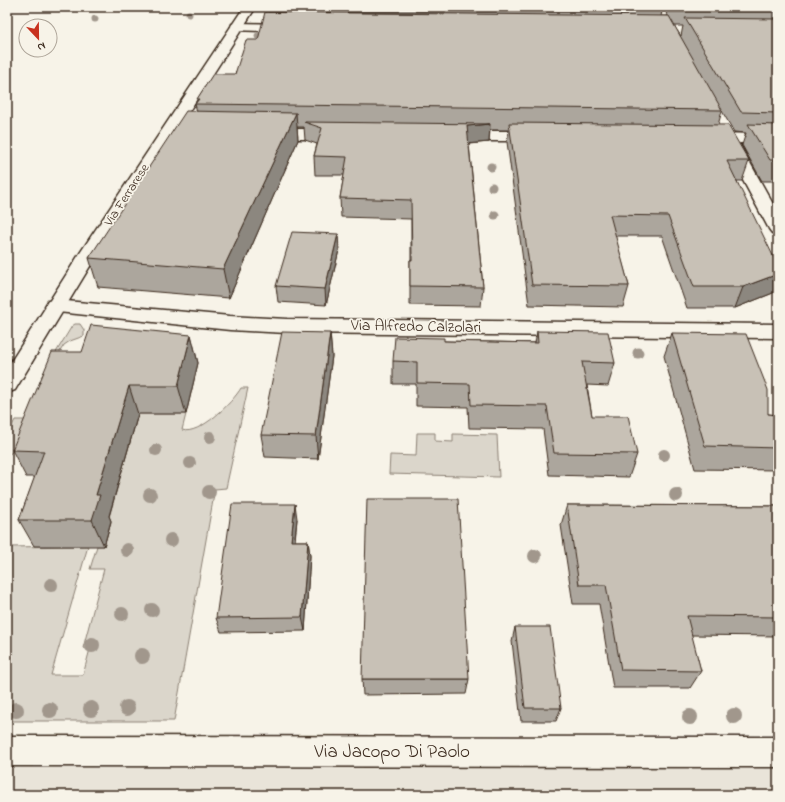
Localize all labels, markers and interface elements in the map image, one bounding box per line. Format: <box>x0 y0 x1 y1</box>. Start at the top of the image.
north arrow <box>18 18 58 58</box>
text: N <box>35 38 48 55</box>
street label: Via Ferrarese <box>99 160 154 231</box>
street label: Via Alfredo Calzolari <box>350 314 482 340</box>
street label: Via Jacopo Di Paolo <box>313 739 470 766</box>

